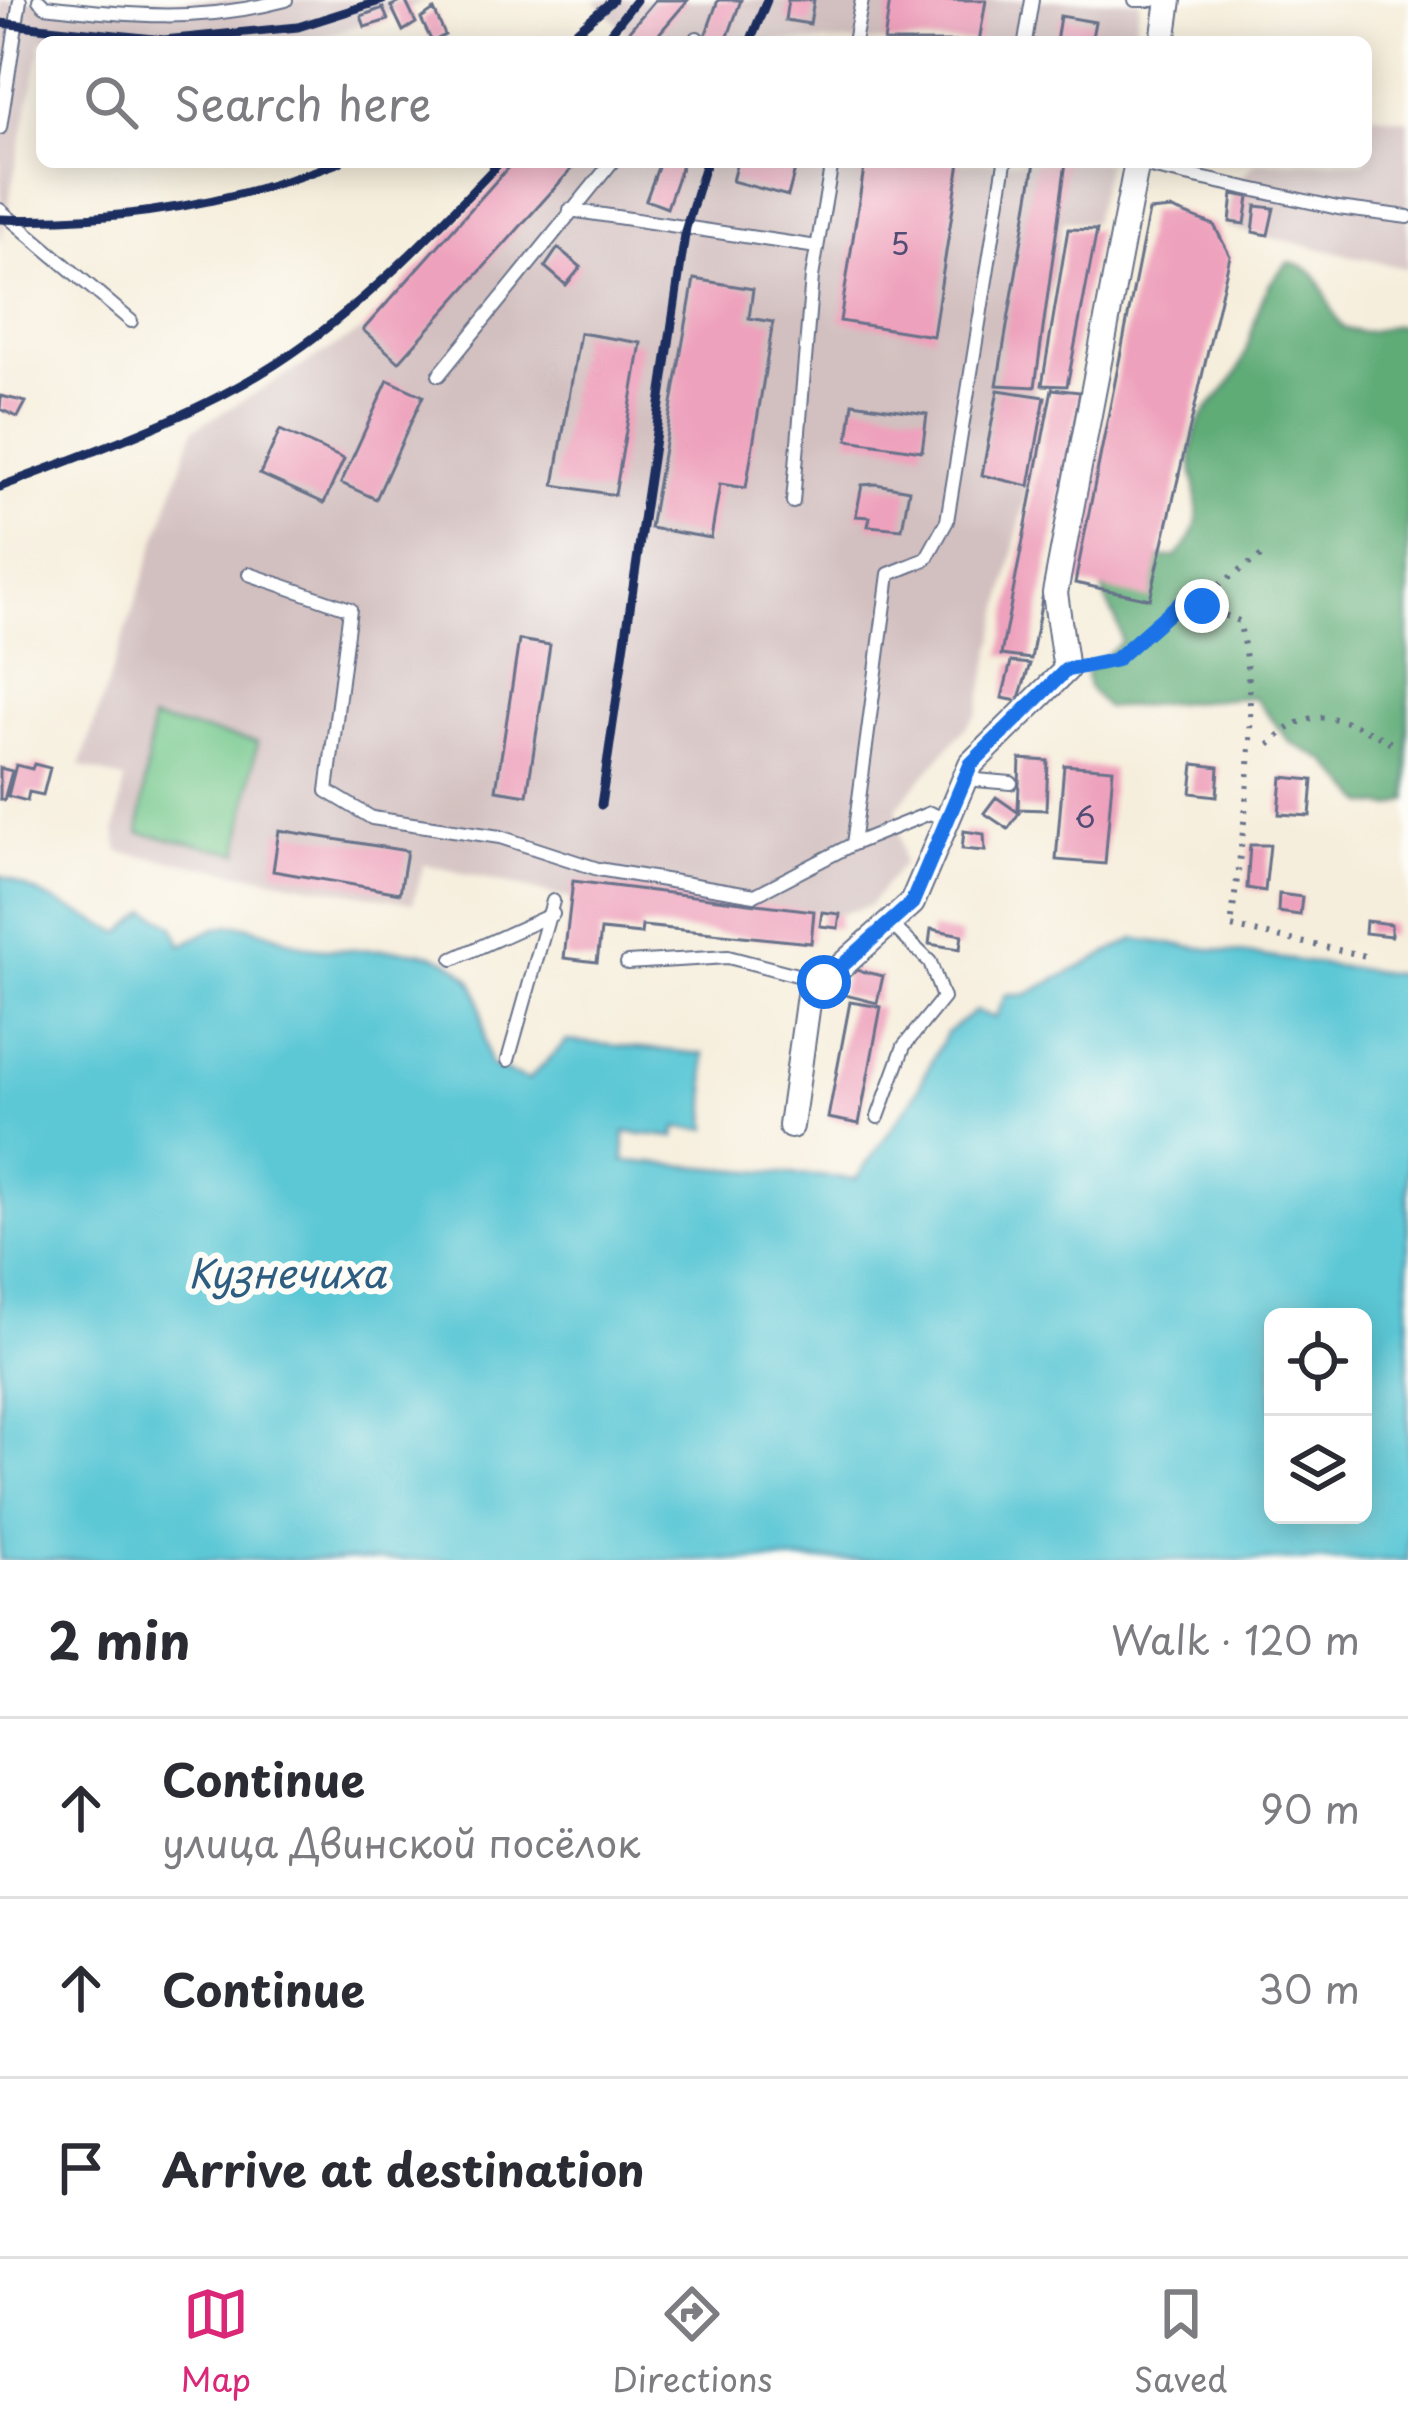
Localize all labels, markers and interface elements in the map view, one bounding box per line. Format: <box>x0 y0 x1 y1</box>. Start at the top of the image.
search box <box>36 36 1372 168</box>
text: Search here <box>174 68 431 136</box>
icon: search <box>78 69 144 135</box>
house number: 5 <box>890 220 910 265</box>
route end <box>1175 579 1229 633</box>
house number: 6 <box>1074 793 1096 838</box>
route start <box>797 955 851 1009</box>
water label: Кузнечиха <box>188 1242 388 1301</box>
map controls <box>1264 1308 1372 1524</box>
button: locate <box>1264 1308 1372 1416</box>
button: layers <box>1264 1416 1372 1524</box>
text: 2 min <box>48 1600 190 1677</box>
text: Walk · 120 m <box>1111 1609 1360 1668</box>
text: Continue <box>162 1744 365 1812</box>
icon: ahead <box>48 1775 114 1841</box>
text: 90 m <box>1260 1778 1360 1837</box>
text: улица Двинской посёлок <box>162 1812 640 1871</box>
text: Continue <box>162 1954 365 2022</box>
icon: ahead <box>48 1955 114 2021</box>
text: 30 m <box>1257 1958 1360 2017</box>
text: Arrive at destination <box>162 2134 645 2202</box>
icon: arrive <box>48 2135 114 2201</box>
tab: Map <box>181 2281 251 2403</box>
tab: Directions <box>612 2281 773 2403</box>
tab: Saved <box>1134 2281 1227 2403</box>

